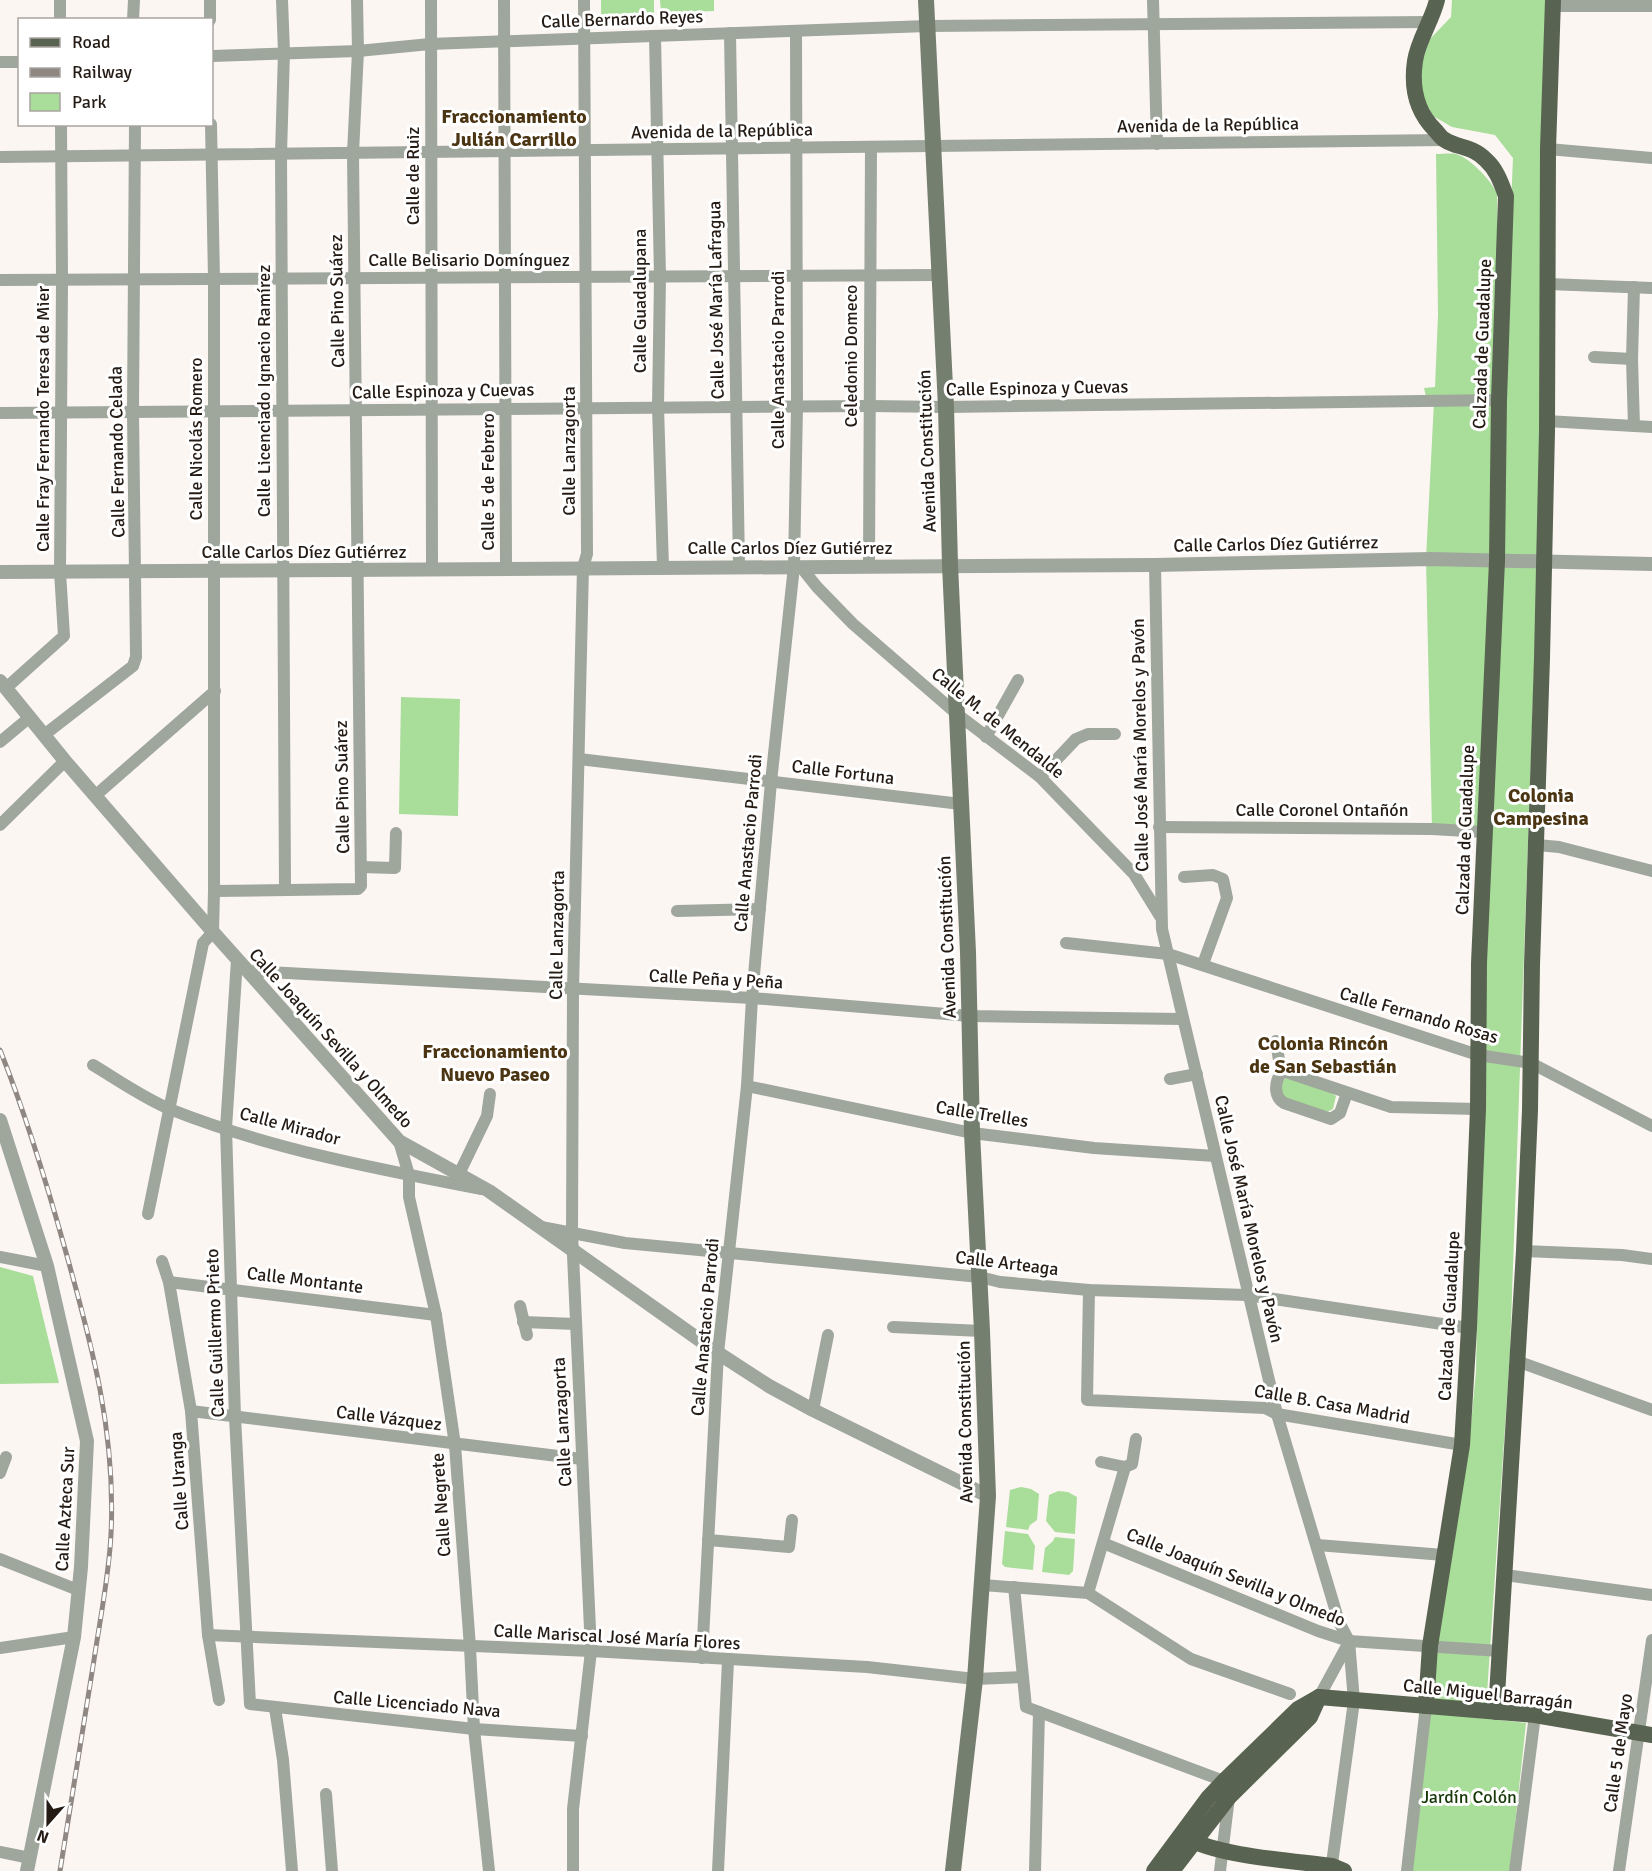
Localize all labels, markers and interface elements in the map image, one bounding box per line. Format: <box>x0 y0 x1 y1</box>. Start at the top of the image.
street label: Calle Bernardo Reyes <box>541 5 704 33</box>
legend <box>18 18 213 126</box>
text: Road <box>72 31 111 53</box>
text: Railway <box>72 61 133 83</box>
text: Park <box>72 91 107 113</box>
district label: Fraccionamiento Julián Carrillo <box>441 104 587 152</box>
street label: Avenida de la República <box>1117 112 1299 138</box>
street label: Avenida de la República <box>631 118 813 144</box>
street label: Calle de Ruiz <box>402 127 424 225</box>
street label: Calle José María Lafragua <box>703 201 729 399</box>
street label: Calle Guadalupana <box>629 229 651 373</box>
street label: Calle Pino Suárez <box>325 234 349 368</box>
street label: Calle Belisario Domínguez <box>368 249 570 271</box>
street label: Calzada de Guadalupe <box>1468 259 1496 429</box>
street label: Calle Licenciado Ignacio Ramírez <box>253 265 275 517</box>
street label: Calle Anastacio Parrodi <box>767 271 789 449</box>
street label: Celedonio Domeco <box>840 285 862 427</box>
street label: Calle Fray Fernando Teresa de Mier <box>32 286 54 552</box>
street label: Calle Nicolás Romero <box>185 357 207 521</box>
street label: Calle Fernando Celada <box>105 366 129 538</box>
street label: Avenida Constitución <box>913 369 941 533</box>
street label: Calle Espinoza y Cuevas <box>946 375 1129 401</box>
street label: Calle Espinoza y Cuevas <box>352 378 535 404</box>
street label: Calle Lanzagorta <box>558 386 580 516</box>
street label: Calle 5 de Febrero <box>477 413 499 551</box>
street label: Calle Carlos Díez Gutiérrez <box>1173 531 1379 557</box>
street label: Calle Carlos Díez Gutiérrez <box>687 537 893 559</box>
street label: Calle Carlos Díez Gutiérrez <box>201 541 407 563</box>
street label: Calle José María Morelos y Pavón <box>1127 618 1153 872</box>
street label: Calle M. de Mendalde <box>927 663 1069 783</box>
street label: Calle Pino Suárez <box>330 720 354 854</box>
street label: Calzada de Guadalupe <box>1451 745 1479 915</box>
street label: Calle Anastacio Parrodi <box>729 753 767 933</box>
street label: Calle Fortuna <box>790 755 896 789</box>
district label: Colonia Campesina <box>1493 783 1589 831</box>
street label: Calle Coronel Ontañón <box>1236 799 1408 821</box>
street label: Avenida Constitución <box>933 855 961 1019</box>
street label: Calle Lanzagorta <box>545 870 569 1000</box>
street label: Calle Joaquín Sevilla y Olmedo <box>244 944 418 1132</box>
street label: Calle Peña y Peña <box>648 964 784 994</box>
street label: Calle Fernando Rosas <box>1337 982 1501 1048</box>
district label: Colonia Rincón de San Sebastián <box>1249 1031 1397 1079</box>
district label: Fraccionamiento Nuevo Paseo <box>422 1039 568 1087</box>
street label: Calle José María Morelos y Pavón <box>1210 1093 1288 1345</box>
street label: Calle Trelles <box>934 1096 1030 1132</box>
street label: Calle Mirador <box>237 1102 343 1150</box>
street label: Calzada de Guadalupe <box>1434 1230 1464 1402</box>
street label: Calle Anastacio Parrodi <box>686 1237 724 1417</box>
street label: Calle Arteaga <box>954 1246 1060 1280</box>
street label: Calle Guillermo Prieto <box>201 1248 229 1418</box>
street label: Calle Montante <box>246 1262 364 1298</box>
street label: Avenida Constitución <box>953 1340 977 1504</box>
street label: Calle Lanzagorta <box>548 1357 576 1487</box>
street label: Calle B. Casa Madrid <box>1252 1379 1412 1429</box>
street label: Calle Vázquez <box>335 1401 443 1435</box>
street label: Calle Uranga <box>165 1431 193 1531</box>
street label: Calle Azteca Sur <box>51 1446 79 1572</box>
street label: Calle Negrete <box>426 1452 456 1558</box>
street label: Calle Joaquín Sevilla y Olmedo <box>1123 1523 1349 1631</box>
street label: Calle Mariscal José María Flores <box>493 1620 741 1654</box>
street label: Calle Miguel Barragán <box>1402 1674 1574 1714</box>
street label: Calle Licenciado Nava <box>332 1686 502 1722</box>
street label: Calle 5 de Mayo <box>1599 1692 1637 1814</box>
park label: Jardín Colón <box>1421 1786 1517 1808</box>
north arrow <box>18 1793 78 1853</box>
text: N <box>34 1825 52 1847</box>

